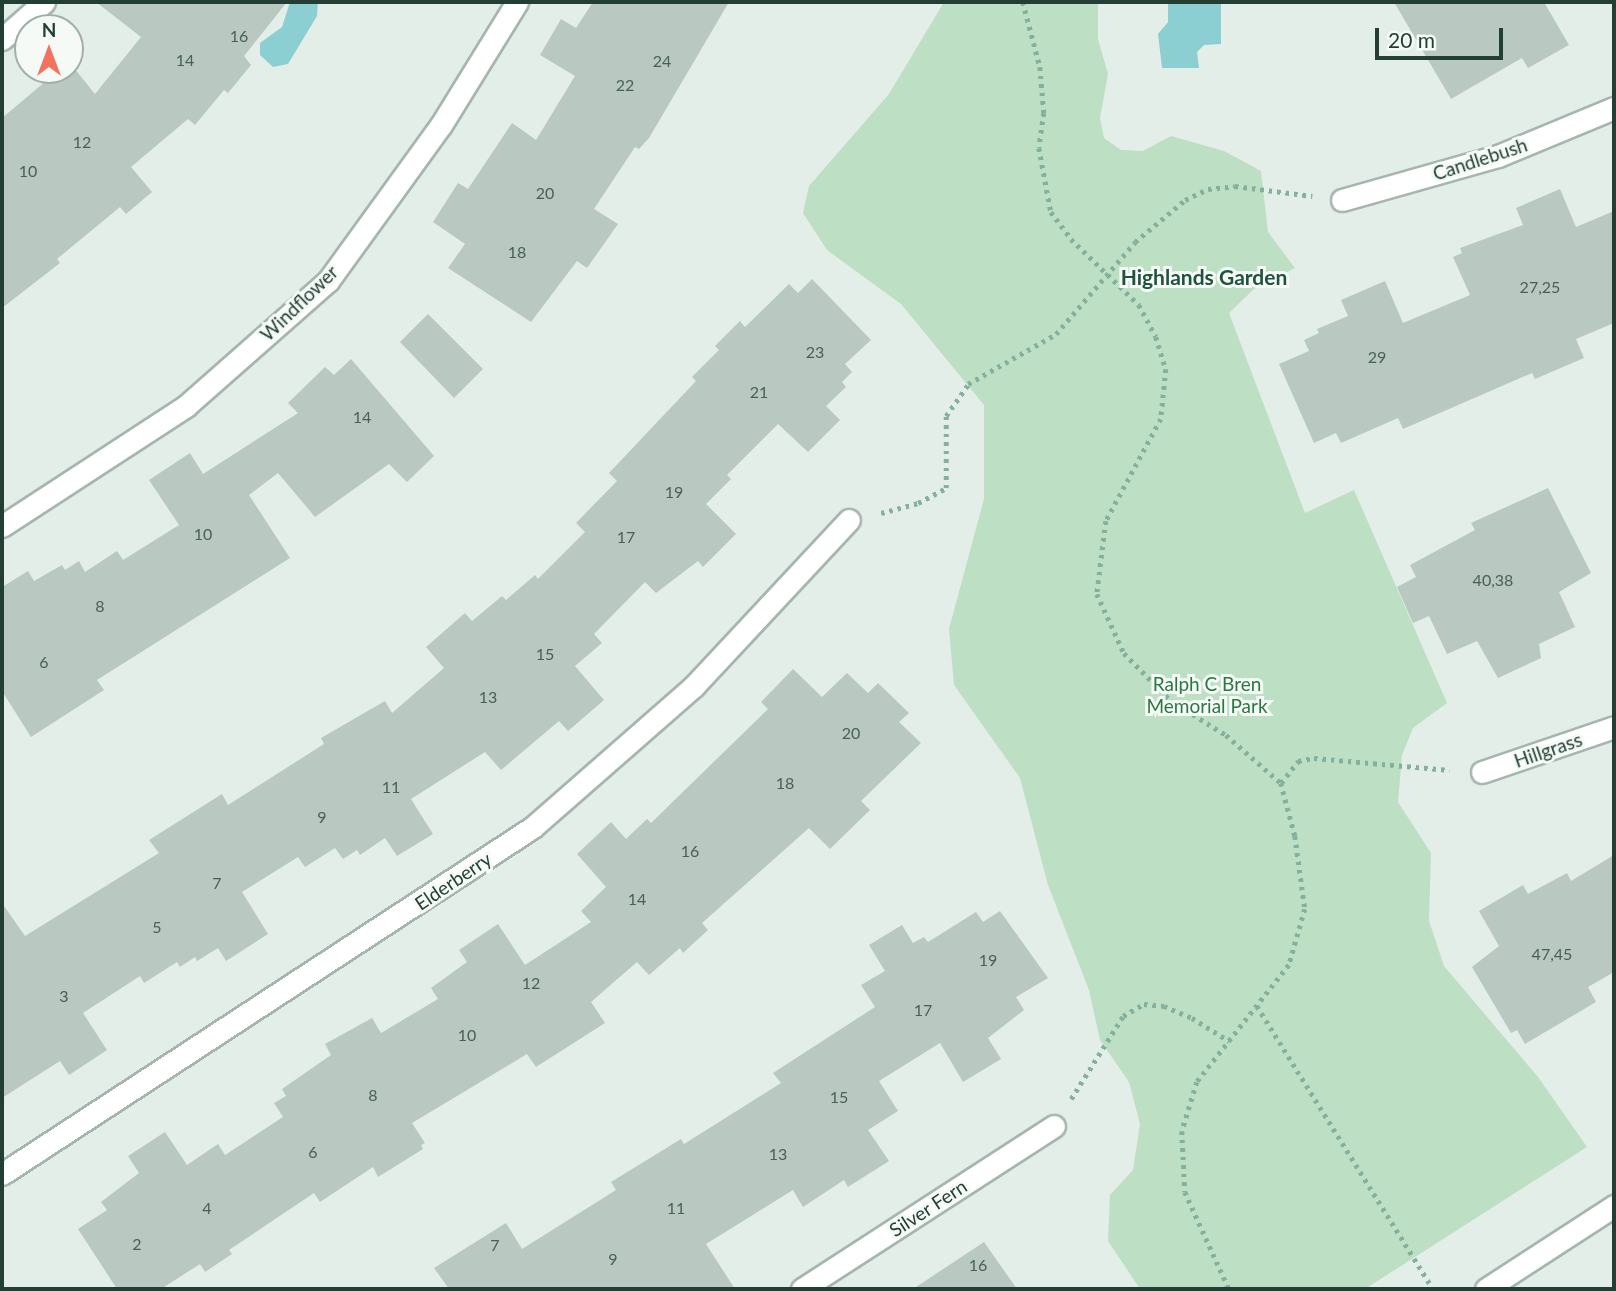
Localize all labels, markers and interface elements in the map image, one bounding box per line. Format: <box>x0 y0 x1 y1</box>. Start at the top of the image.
north arrow <box>14 14 84 84</box>
scale bar <box>1378 14 1506 58</box>
text: N <box>42 18 56 41</box>
house number: 16 <box>230 26 248 46</box>
text: 20 m <box>1388 27 1435 52</box>
house number: 14 <box>176 50 194 70</box>
house number: 24 <box>653 51 671 71</box>
house number: 22 <box>616 75 634 95</box>
house number: 12 <box>73 132 91 152</box>
street label: Candlebush <box>1430 133 1530 185</box>
house number: 10 <box>19 161 37 181</box>
house number: 20 <box>536 183 554 203</box>
house number: 18 <box>508 242 526 262</box>
street label: Windflower <box>255 260 343 346</box>
district label: Highlands Garden <box>1121 264 1287 290</box>
house number: 27,25 <box>1520 277 1560 297</box>
house number: 23 <box>806 342 824 362</box>
house number: 29 <box>1368 347 1386 367</box>
house number: 21 <box>750 382 768 402</box>
house number: 14 <box>353 407 371 427</box>
house number: 19 <box>665 482 683 502</box>
house number: 10 <box>194 524 212 544</box>
house number: 17 <box>617 527 635 547</box>
house number: 40,38 <box>1473 570 1513 590</box>
house number: 8 <box>95 596 105 616</box>
house number: 15 <box>536 644 554 664</box>
house number: 6 <box>39 652 49 672</box>
park label: Ralph C Bren Memorial Park <box>1146 673 1268 717</box>
house number: 13 <box>479 687 497 707</box>
house number: 20 <box>842 723 860 743</box>
street label: Hillgrass <box>1511 728 1585 772</box>
house number: 18 <box>776 773 794 793</box>
house number: 11 <box>382 777 400 797</box>
house number: 9 <box>317 807 327 827</box>
house number: 16 <box>681 841 699 861</box>
street label: Elderberry <box>410 847 496 915</box>
house number: 7 <box>212 873 222 893</box>
house number: 14 <box>628 889 646 909</box>
house number: 5 <box>152 917 162 937</box>
house number: 47,45 <box>1532 944 1572 964</box>
house number: 19 <box>979 950 997 970</box>
house number: 12 <box>522 973 540 993</box>
house number: 3 <box>59 986 69 1006</box>
house number: 17 <box>914 1000 932 1020</box>
house number: 10 <box>458 1025 476 1045</box>
house number: 8 <box>368 1085 378 1105</box>
house number: 15 <box>830 1087 848 1107</box>
house number: 6 <box>308 1142 318 1162</box>
house number: 13 <box>769 1144 787 1164</box>
street label: Silver Fern <box>885 1174 971 1242</box>
house number: 4 <box>202 1198 212 1218</box>
house number: 11 <box>667 1198 685 1218</box>
house number: 2 <box>132 1234 142 1254</box>
house number: 7 <box>490 1235 500 1255</box>
house number: 9 <box>608 1249 618 1269</box>
house number: 16 <box>969 1255 987 1275</box>

